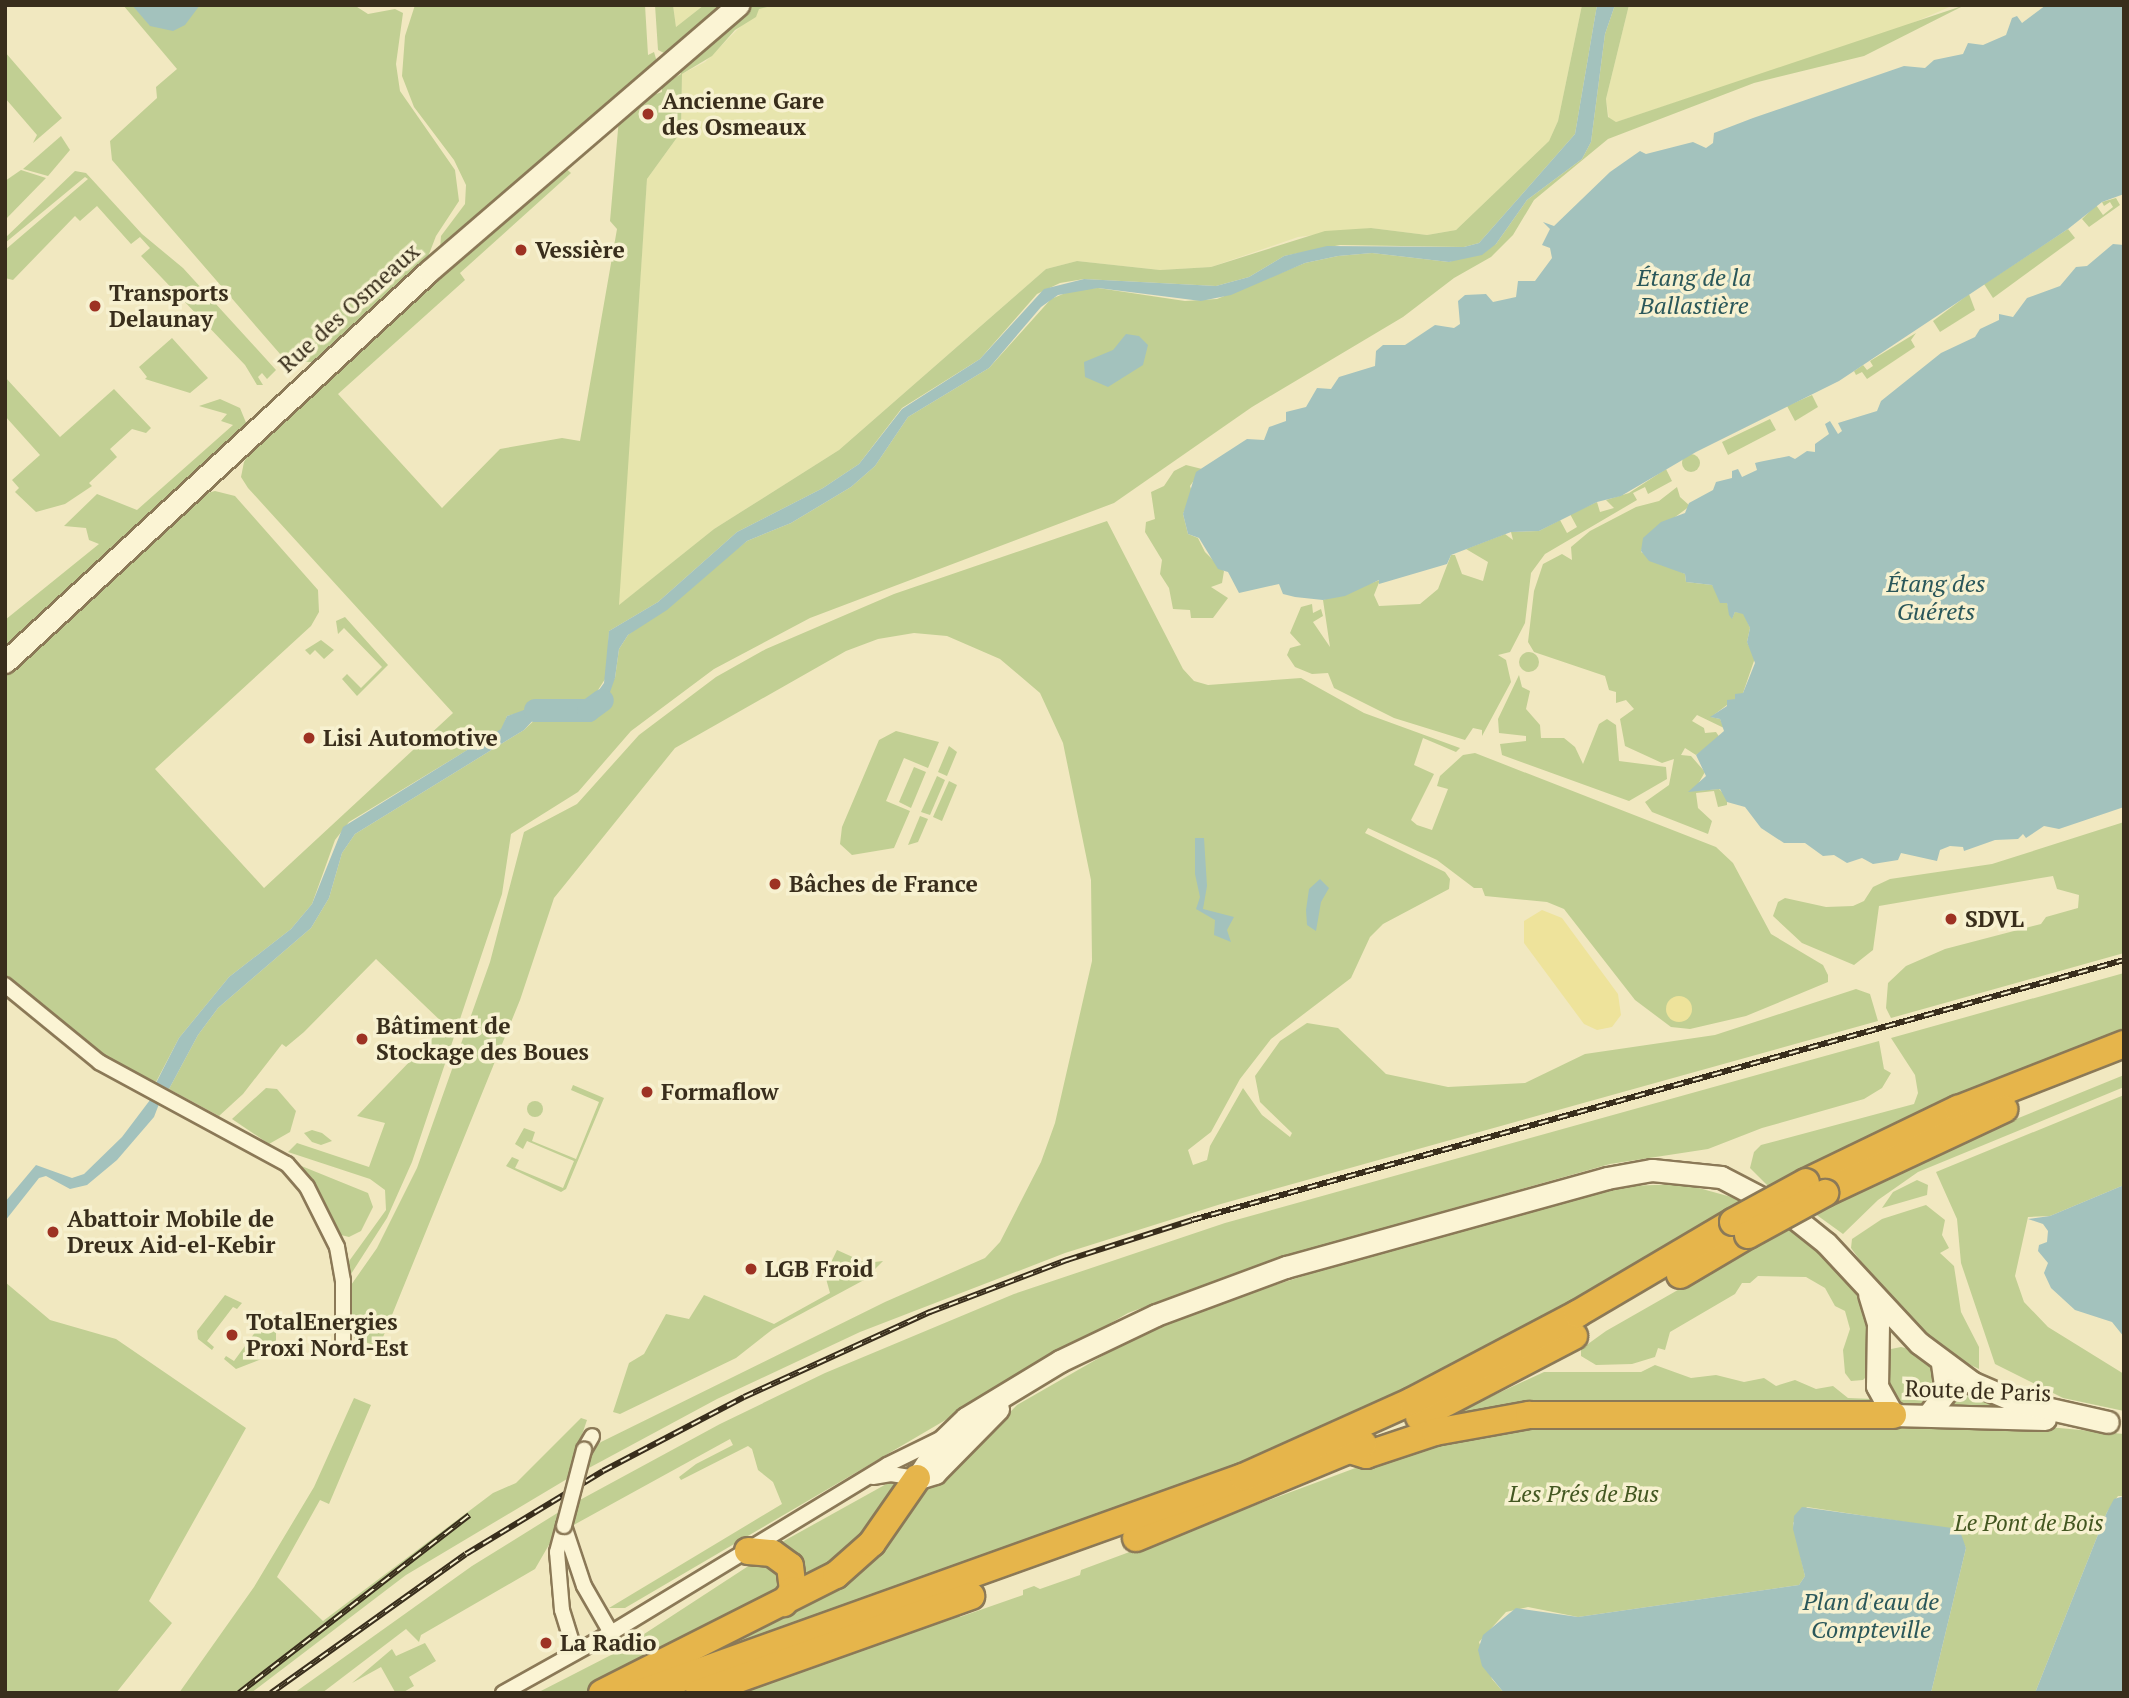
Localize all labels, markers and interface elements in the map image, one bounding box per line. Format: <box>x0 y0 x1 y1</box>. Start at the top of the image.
place label: Ancienne Gare des Osmeaux <box>662 87 824 141</box>
marker: Ancienne Gare des Osmeaux <box>640 106 656 122</box>
place label: Vessière <box>535 236 625 264</box>
street label: Rue des Osmeaux <box>273 238 425 378</box>
marker: Vessière <box>513 242 529 258</box>
water label: Étang de la Ballastière <box>1637 264 1751 320</box>
place label: Transports Delaunay <box>109 279 229 333</box>
marker: Transports Delaunay <box>87 298 103 314</box>
water label: Étang des Guérets <box>1886 570 1986 626</box>
place label: Lisi Automotive <box>323 724 498 752</box>
marker: Lisi Automotive <box>301 730 317 746</box>
place label: Bâches de France <box>789 870 978 898</box>
marker: Bâches de France <box>767 876 783 892</box>
place label: SDVL <box>1965 905 2024 933</box>
marker: SDVL <box>1943 911 1959 927</box>
place label: Bâtiment de Stockage des Boues <box>376 1012 589 1066</box>
marker: Bâtiment de Stockage des Boues <box>354 1031 370 1047</box>
place label: Formaflow <box>661 1078 779 1106</box>
marker: Formaflow <box>639 1084 655 1100</box>
place label: Abattoir Mobile de Dreux Aid-el-Kebir <box>67 1205 276 1259</box>
marker: Abattoir Mobile de Dreux Aid-el-Kebir <box>45 1224 61 1240</box>
place label: LGB Froid <box>765 1255 874 1283</box>
marker: LGB Froid <box>743 1261 759 1277</box>
place label: TotalEnergies Proxi Nord-Est <box>246 1308 408 1362</box>
marker: TotalEnergies Proxi Nord-Est <box>224 1327 240 1343</box>
street label: Route de Paris <box>1904 1375 2052 1407</box>
park label: Les Prés de Bus <box>1509 1480 1659 1508</box>
park label: Le Pont de Bois <box>1954 1509 2104 1537</box>
water label: Plan d'eau de Compteville <box>1803 1588 1939 1644</box>
place label: La Radio <box>560 1629 656 1657</box>
marker: La Radio <box>538 1635 554 1651</box>

